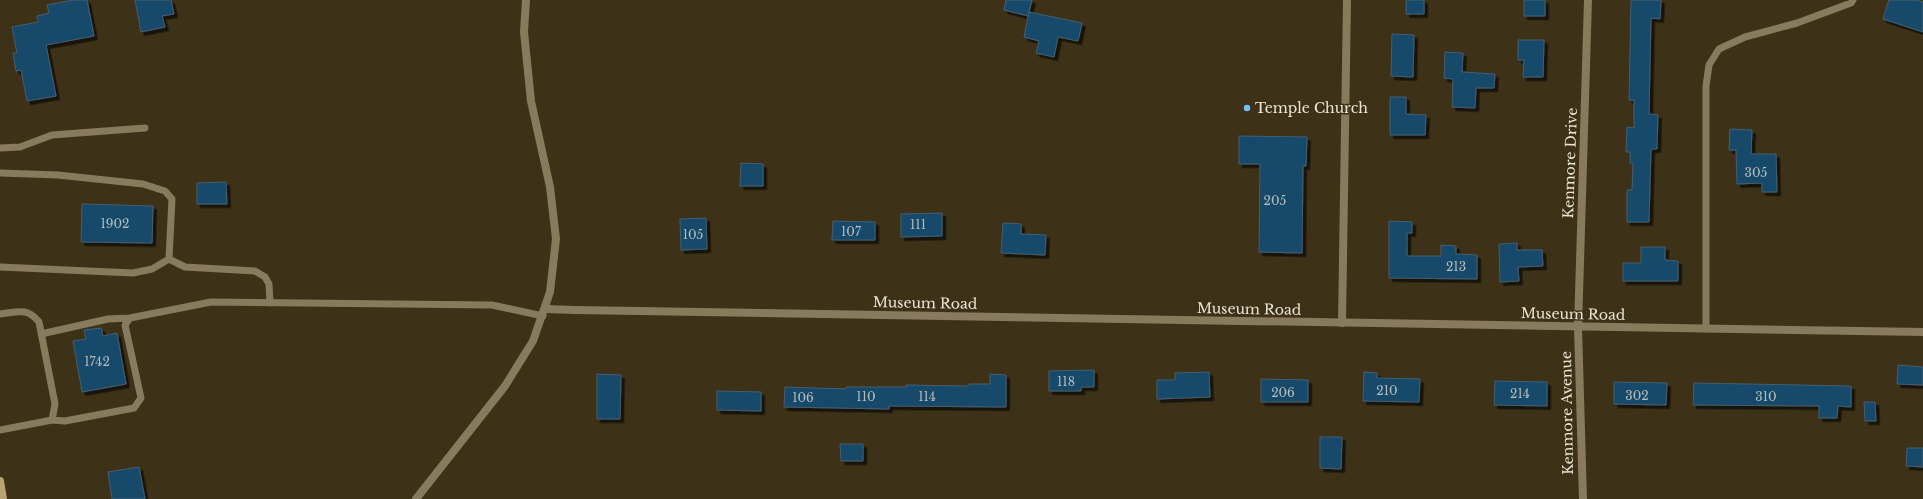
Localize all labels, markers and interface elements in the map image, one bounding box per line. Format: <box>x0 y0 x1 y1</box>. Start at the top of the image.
place label: Temple Church <box>1255 99 1368 117</box>
marker: Temple Church <box>1242 103 1252 113</box>
street label: Kenmore Drive <box>1559 107 1581 219</box>
house number: 305 <box>1745 165 1768 180</box>
house number: 205 <box>1264 193 1287 208</box>
house number: 1902 <box>100 216 130 231</box>
house number: 111 <box>910 217 926 232</box>
house number: 107 <box>841 224 862 239</box>
house number: 105 <box>683 227 704 242</box>
house number: 213 <box>1446 259 1466 274</box>
street label: Museum Road <box>873 293 978 313</box>
street label: Museum Road <box>1197 299 1302 319</box>
street label: Museum Road <box>1521 304 1626 324</box>
street label: Kenmore Avenue <box>1557 351 1577 475</box>
house number: 1742 <box>84 354 110 369</box>
house number: 118 <box>1057 374 1075 389</box>
house number: 210 <box>1376 383 1398 398</box>
house number: 206 <box>1271 385 1295 400</box>
house number: 214 <box>1510 386 1530 401</box>
house number: 302 <box>1625 388 1649 403</box>
house number: 110 <box>856 389 876 404</box>
house number: 114 <box>918 389 936 404</box>
house number: 310 <box>1755 389 1777 404</box>
house number: 106 <box>792 390 814 405</box>

